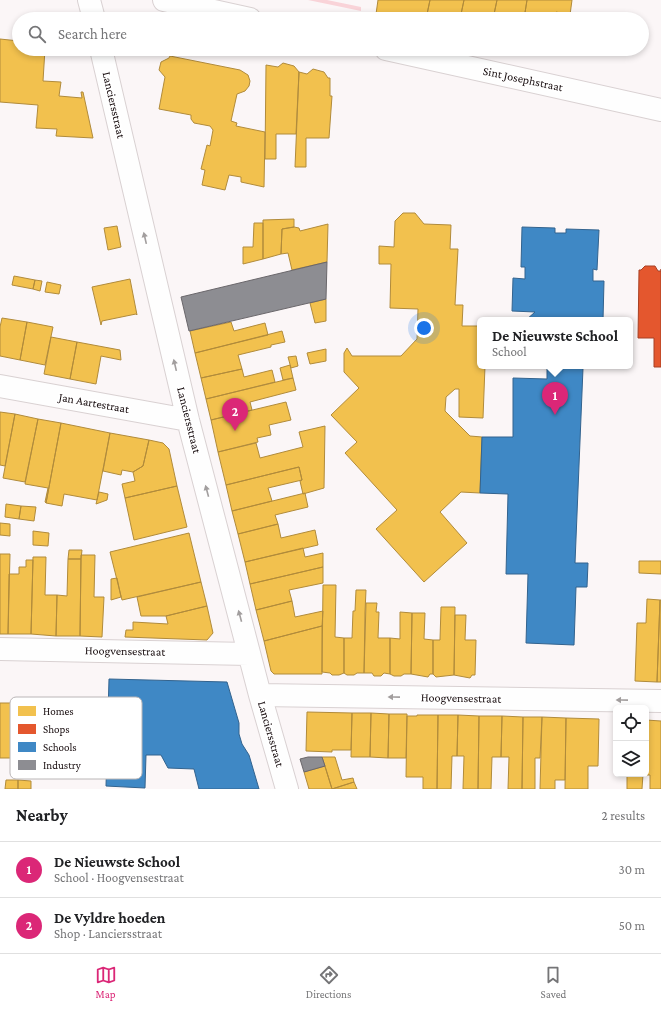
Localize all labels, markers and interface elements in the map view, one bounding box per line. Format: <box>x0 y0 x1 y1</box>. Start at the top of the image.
search box <box>12 12 649 56</box>
icon: search <box>26 23 48 45</box>
text: Search here <box>58 26 127 42</box>
street label: Sint Josephstraat <box>482 64 565 95</box>
street label: Lanciersstraat <box>100 70 129 141</box>
one-way arrow <box>142 232 148 244</box>
popup <box>477 317 633 369</box>
your location <box>414 318 434 338</box>
text: De Nieuwste School <box>492 328 618 344</box>
text: School <box>492 344 527 359</box>
one-way arrow <box>172 358 178 370</box>
pin: 1 <box>542 382 568 415</box>
street label: Lanciersstraat <box>174 385 204 456</box>
street label: Jan Aartestraat <box>57 390 131 416</box>
pin: 2 <box>222 398 248 431</box>
one-way arrow <box>203 484 209 497</box>
one-way arrow <box>236 610 242 623</box>
street label: Hoogvensestraat <box>85 643 166 659</box>
street label: Hoogvensestraat <box>421 690 502 706</box>
one-way arrow <box>387 694 400 700</box>
legend <box>10 697 142 779</box>
one-way arrow <box>615 697 628 703</box>
street label: Lanciersstraat <box>255 699 287 770</box>
text: Homes <box>43 705 74 717</box>
map controls <box>613 705 649 777</box>
button: locate <box>613 705 649 741</box>
text: Shops <box>43 723 70 736</box>
text: Schools <box>43 741 77 753</box>
button: layers <box>613 741 649 777</box>
text: Industry <box>43 759 82 772</box>
text: Nearby <box>16 806 68 825</box>
text: 2 results <box>602 808 645 823</box>
text: De Nieuwste School <box>54 854 180 870</box>
text: 1 <box>27 862 31 877</box>
text: 30 m <box>619 862 645 877</box>
text: School · Hoogvensestraat <box>54 870 184 885</box>
text: De Vyldre hoeden <box>54 910 165 926</box>
text: 2 <box>26 918 32 933</box>
text: 50 m <box>619 918 645 933</box>
text: Shop · Lanciersstraat <box>54 926 162 941</box>
tab: Map <box>95 964 117 1000</box>
tab: Directions <box>306 964 351 1000</box>
tab: Saved <box>541 964 566 1000</box>

